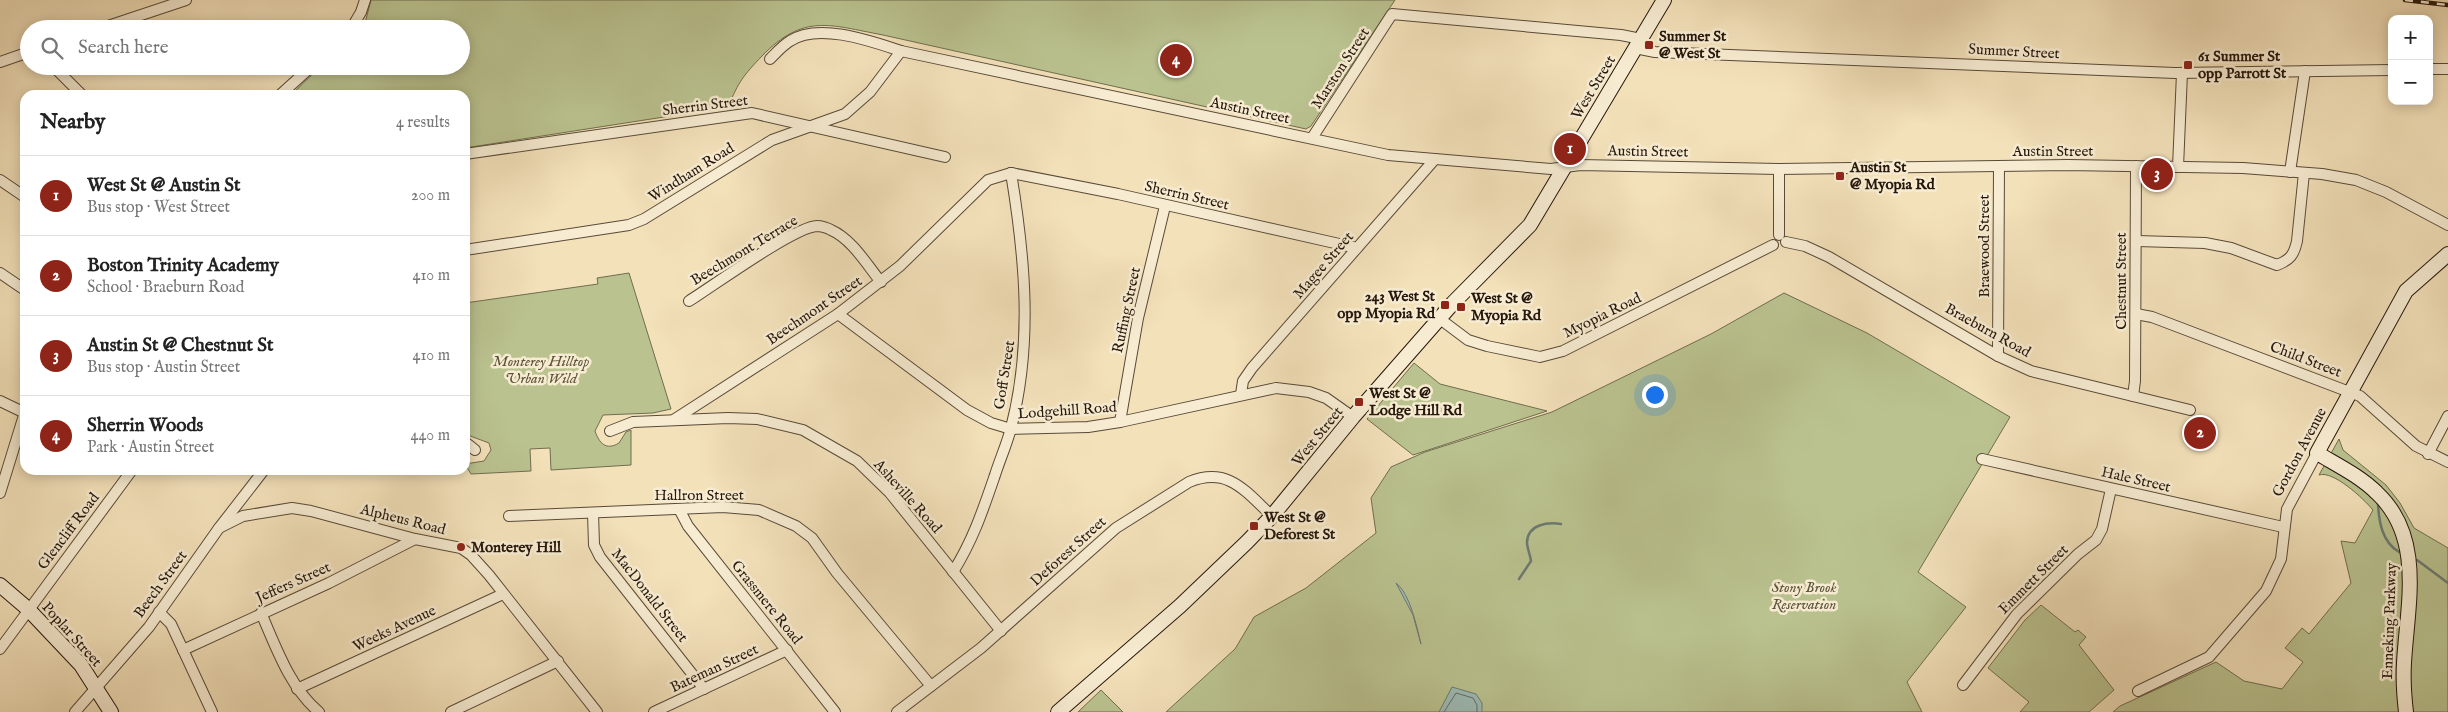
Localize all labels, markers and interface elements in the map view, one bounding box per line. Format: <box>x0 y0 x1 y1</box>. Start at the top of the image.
map controls <box>2388 15 2433 105</box>
button: + <box>2388 15 2433 60</box>
search box <box>20 20 470 75</box>
street label: Marston Street <box>1307 24 1374 112</box>
place label: Summer St @ West St <box>1659 27 1727 63</box>
icon: search <box>38 34 66 62</box>
text: Search here <box>78 36 169 60</box>
marker: Summer St @ West St <box>1643 39 1655 51</box>
street label: Summer Street <box>1968 40 2060 63</box>
pin: 4 <box>1160 41 1192 79</box>
place label: 61 Summer St opp Parrott St <box>2198 47 2287 83</box>
street label: West Street <box>1567 52 1620 123</box>
marker: 61 Summer St opp Parrott St <box>2182 59 2194 71</box>
button: − <box>2388 60 2433 105</box>
street label: Sherrin Street <box>661 91 749 120</box>
street label: Austin Street <box>1207 93 1291 128</box>
text: Nearby <box>40 109 105 136</box>
text: 4 results <box>396 113 450 133</box>
pin: 1 <box>1554 130 1586 168</box>
street label: Windham Road <box>645 138 739 206</box>
street label: Austin Street <box>1606 141 1689 162</box>
street label: Austin Street <box>2012 142 2093 161</box>
pin: 3 <box>2141 155 2173 193</box>
place label: Austin St @ Myopia Rd <box>1849 158 1936 194</box>
marker: Austin St @ Myopia Rd <box>1834 170 1846 182</box>
text: West St @ Austin St <box>87 174 241 198</box>
street label: Sherrin Street <box>1143 177 1231 214</box>
text: 1 <box>53 186 59 206</box>
text: 200 m <box>411 186 450 206</box>
street label: Braewood Street <box>1975 194 1994 298</box>
text: Bus stop · West Street <box>87 198 230 218</box>
street label: Beechmont Terrace <box>687 211 801 290</box>
street label: Magee Street <box>1289 228 1358 303</box>
street label: Chestnut Street <box>2112 232 2131 330</box>
text: Boston Trinity Academy <box>87 254 279 278</box>
street label: Ruffing Street <box>1108 265 1145 355</box>
text: 2 <box>52 266 60 286</box>
text: 410 m <box>413 266 450 286</box>
street label: Beechmont Street <box>763 271 866 349</box>
text: School · Braeburn Road <box>87 278 244 298</box>
place label: 243 West St opp Myopia Rd <box>1337 287 1436 323</box>
street label: Myopia Road <box>1560 288 1645 343</box>
place label: West St @ Myopia Rd <box>1470 289 1542 325</box>
marker: 243 West St opp Myopia Rd <box>1439 299 1451 311</box>
street label: Braeburn Road <box>1942 299 2035 362</box>
marker: West St @ Myopia Rd <box>1455 301 1467 313</box>
text: Austin St @ Chestnut St <box>87 334 273 358</box>
street label: Child Street <box>2267 337 2344 382</box>
street label: Goff Street <box>990 339 1019 411</box>
text: 3 <box>53 346 59 366</box>
text: 410 m <box>413 346 450 366</box>
park label: Monterey Hilltop Urban Wild <box>493 352 589 388</box>
text: Bus stop · Austin Street <box>87 358 240 378</box>
your location <box>1642 382 1668 408</box>
place label: West St @ Lodge Hill Rd <box>1368 384 1463 420</box>
marker: West St @ Lodge Hill Rd <box>1353 396 1365 408</box>
street label: Lodgehill Road <box>1017 397 1118 423</box>
street label: West Street <box>1288 403 1347 470</box>
street label: Gordon Avenue <box>2268 404 2331 500</box>
text: Sherrin Woods <box>87 414 203 438</box>
pin: 2 <box>2184 414 2216 452</box>
text: 4 <box>52 426 60 446</box>
text: 440 m <box>411 426 450 446</box>
text: Park · Austin Street <box>87 438 214 458</box>
street label: Asheville Road <box>869 455 947 538</box>
street label: Hale Street <box>2099 462 2173 497</box>
street label: Hallron Street <box>654 486 744 505</box>
street label: Glencliff Road <box>33 488 104 574</box>
street label: Alpheus Road <box>357 499 449 540</box>
place label: West St @ Deforest St <box>1263 508 1336 544</box>
street label: Deforest Street <box>1026 512 1110 590</box>
marker: West St @ Deforest St <box>1248 520 1260 532</box>
place label: Monterey Hill <box>471 538 562 557</box>
street label: Emmett Street <box>1994 540 2072 618</box>
marker: Monterey Hill <box>455 541 467 553</box>
street label: MacDonald Street <box>607 545 692 646</box>
street label: Beech Street <box>130 547 191 622</box>
street label: Grassmere Road <box>727 557 807 649</box>
street label: Jeffers Street <box>251 558 334 608</box>
street label: Enneking Parkway <box>2378 562 2401 680</box>
park label: Stony Brook Reservation <box>1771 578 1837 614</box>
street label: Poplar Street <box>37 598 106 671</box>
street label: Weeks Avenue <box>350 601 439 656</box>
street label: Bateman Street <box>667 640 761 697</box>

